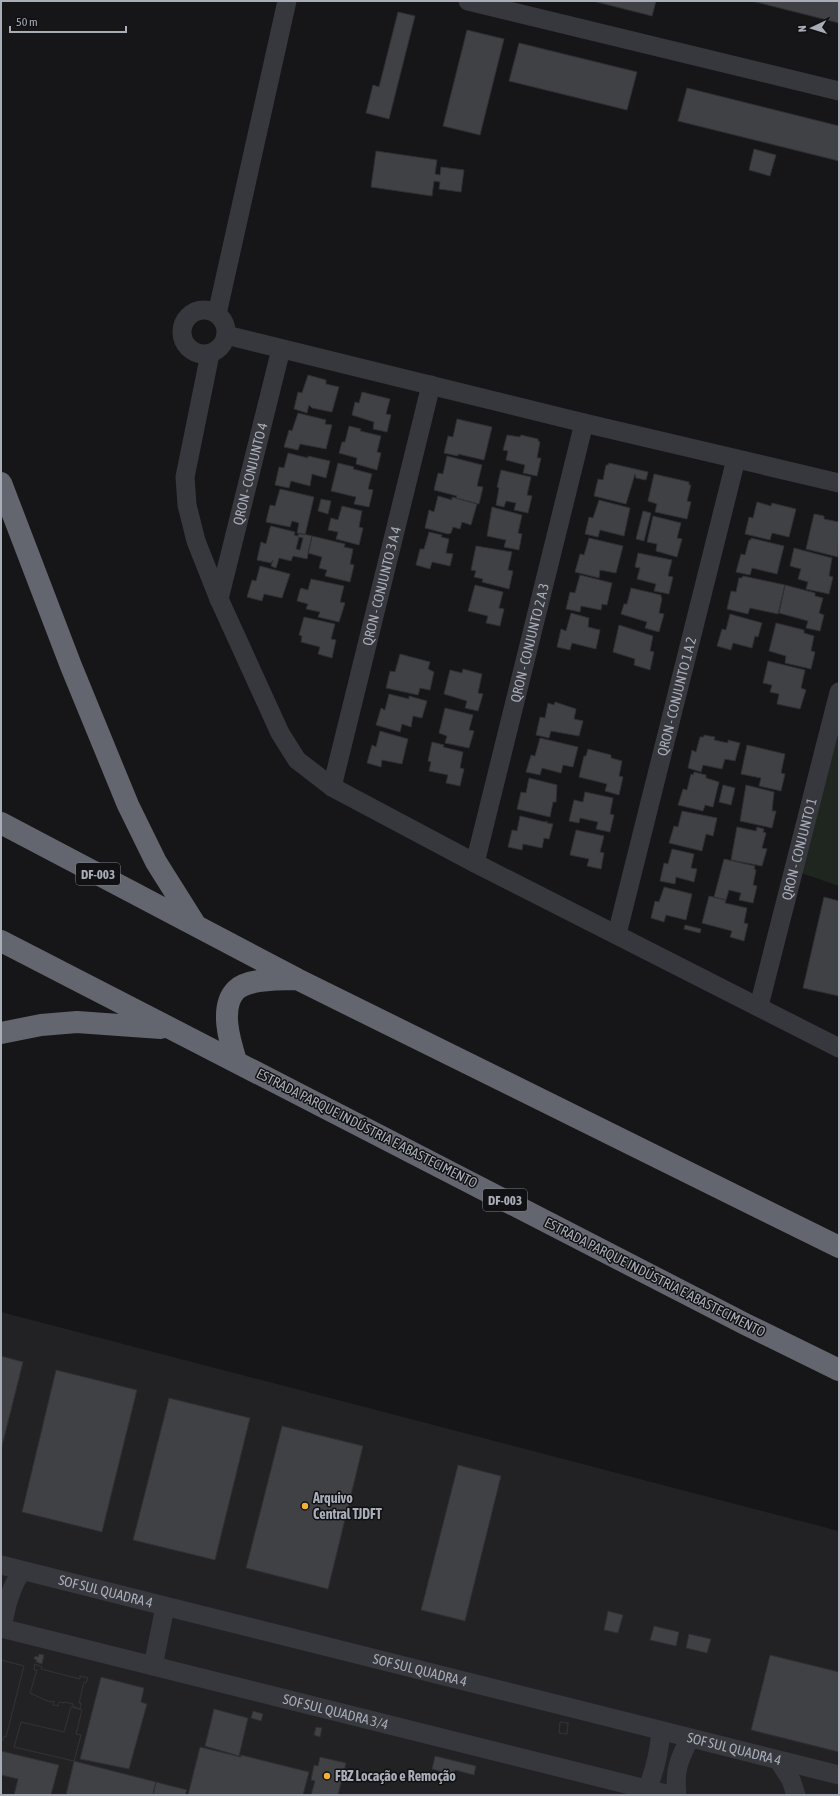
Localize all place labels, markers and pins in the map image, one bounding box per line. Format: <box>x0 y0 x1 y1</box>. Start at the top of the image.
place label: Arquivo Central TJDFT <box>312 1490 383 1522</box>
marker: Arquivo Central TJDFT <box>300 1501 310 1511</box>
place label: FBZ Locação e Remoção <box>335 1768 456 1784</box>
marker: FBZ Locação e Remoção <box>322 1771 332 1781</box>

